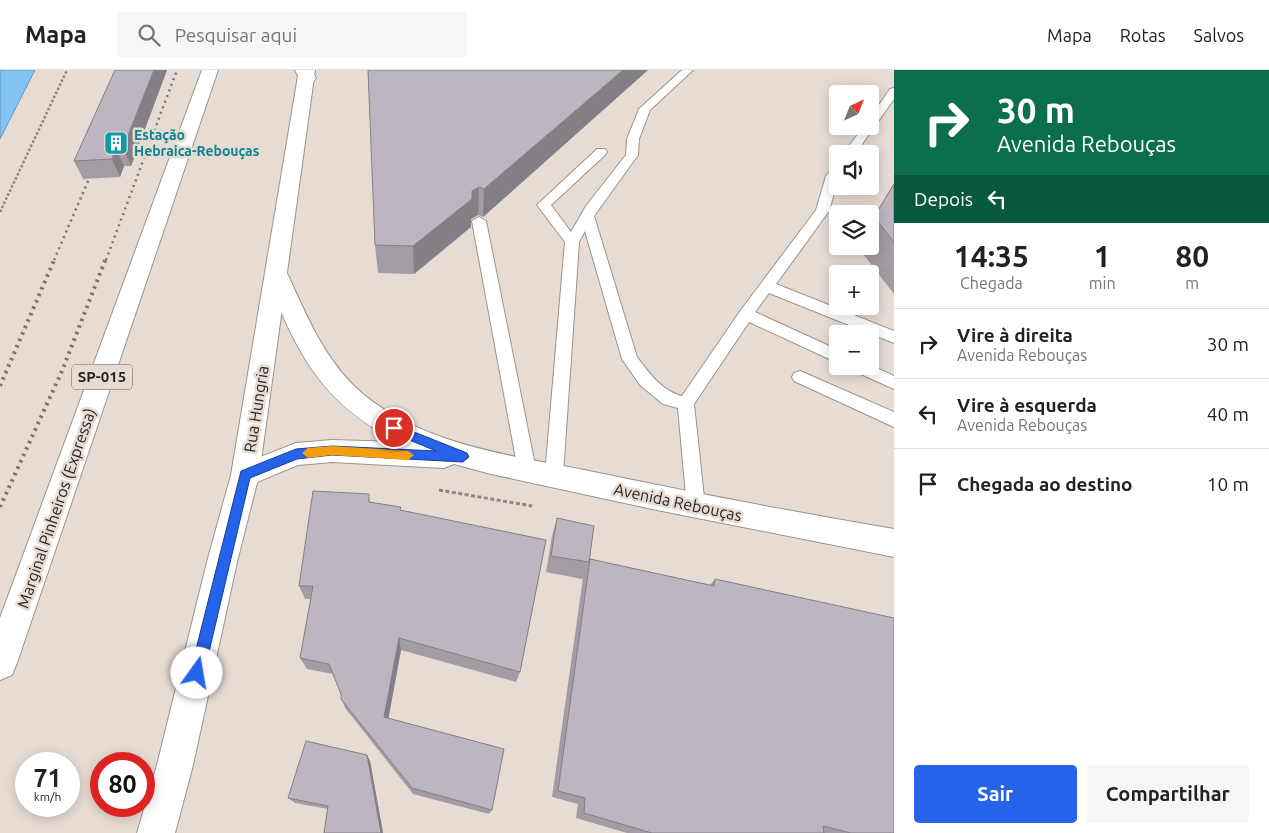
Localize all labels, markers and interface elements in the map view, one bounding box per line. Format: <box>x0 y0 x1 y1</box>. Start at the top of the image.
search box <box>117 12 467 57</box>
text: Mapa <box>25 21 87 48</box>
icon: search <box>135 21 163 49</box>
text: Pesquisar aqui <box>175 24 297 46</box>
text: Mapa <box>1047 25 1092 45</box>
text: Rotas <box>1120 25 1166 45</box>
text: Salvos <box>1194 25 1244 45</box>
north arrow <box>829 85 879 135</box>
map controls <box>829 85 879 375</box>
icon: right <box>914 90 979 155</box>
text: 30 m <box>997 90 1075 130</box>
place label: Estação Hebraica-Rebouças <box>134 127 260 160</box>
building icon: Estação Hebraica-Rebouças <box>103 130 129 156</box>
text: Avenida Rebouças <box>997 131 1176 156</box>
button: sound <box>829 145 879 195</box>
icon: left <box>983 185 1011 213</box>
text: Depois <box>914 188 973 210</box>
button: layers <box>829 205 879 255</box>
text: 14:35 <box>954 239 1029 273</box>
text: 1 <box>1094 239 1111 273</box>
text: 80 <box>1175 239 1209 273</box>
button: + <box>829 265 879 315</box>
text: Chegada <box>960 274 1023 292</box>
text: min <box>1089 274 1116 292</box>
text: m <box>1185 274 1199 292</box>
text: Vire à direita <box>957 324 1073 346</box>
button: − <box>829 325 879 375</box>
icon: right <box>914 330 942 358</box>
text: 30 m <box>1207 333 1249 355</box>
text: Avenida Rebouças <box>957 346 1087 364</box>
road number: SP-015 <box>72 364 132 390</box>
street label: Rua Hungria <box>240 364 272 454</box>
text: Vire à esquerda <box>957 394 1097 416</box>
icon: left <box>914 400 942 428</box>
text: 40 m <box>1207 403 1249 425</box>
street label: Marginal Pinheiros (Expressa) <box>13 406 100 611</box>
pin <box>373 407 415 449</box>
icon: arrive <box>380 414 408 442</box>
text: Avenida Rebouças <box>957 416 1087 434</box>
icon: arrive <box>914 470 942 498</box>
text: Chegada ao destino <box>957 473 1133 495</box>
text: 10 m <box>1207 473 1249 495</box>
street label: Avenida Rebouças <box>612 480 744 524</box>
position arrow <box>170 646 222 698</box>
speed limit sign: 80 <box>90 752 155 817</box>
text: 71 <box>33 764 62 792</box>
button: Sair <box>914 765 1077 823</box>
button: Compartilhar <box>1087 765 1249 823</box>
text: km/h <box>34 790 61 803</box>

